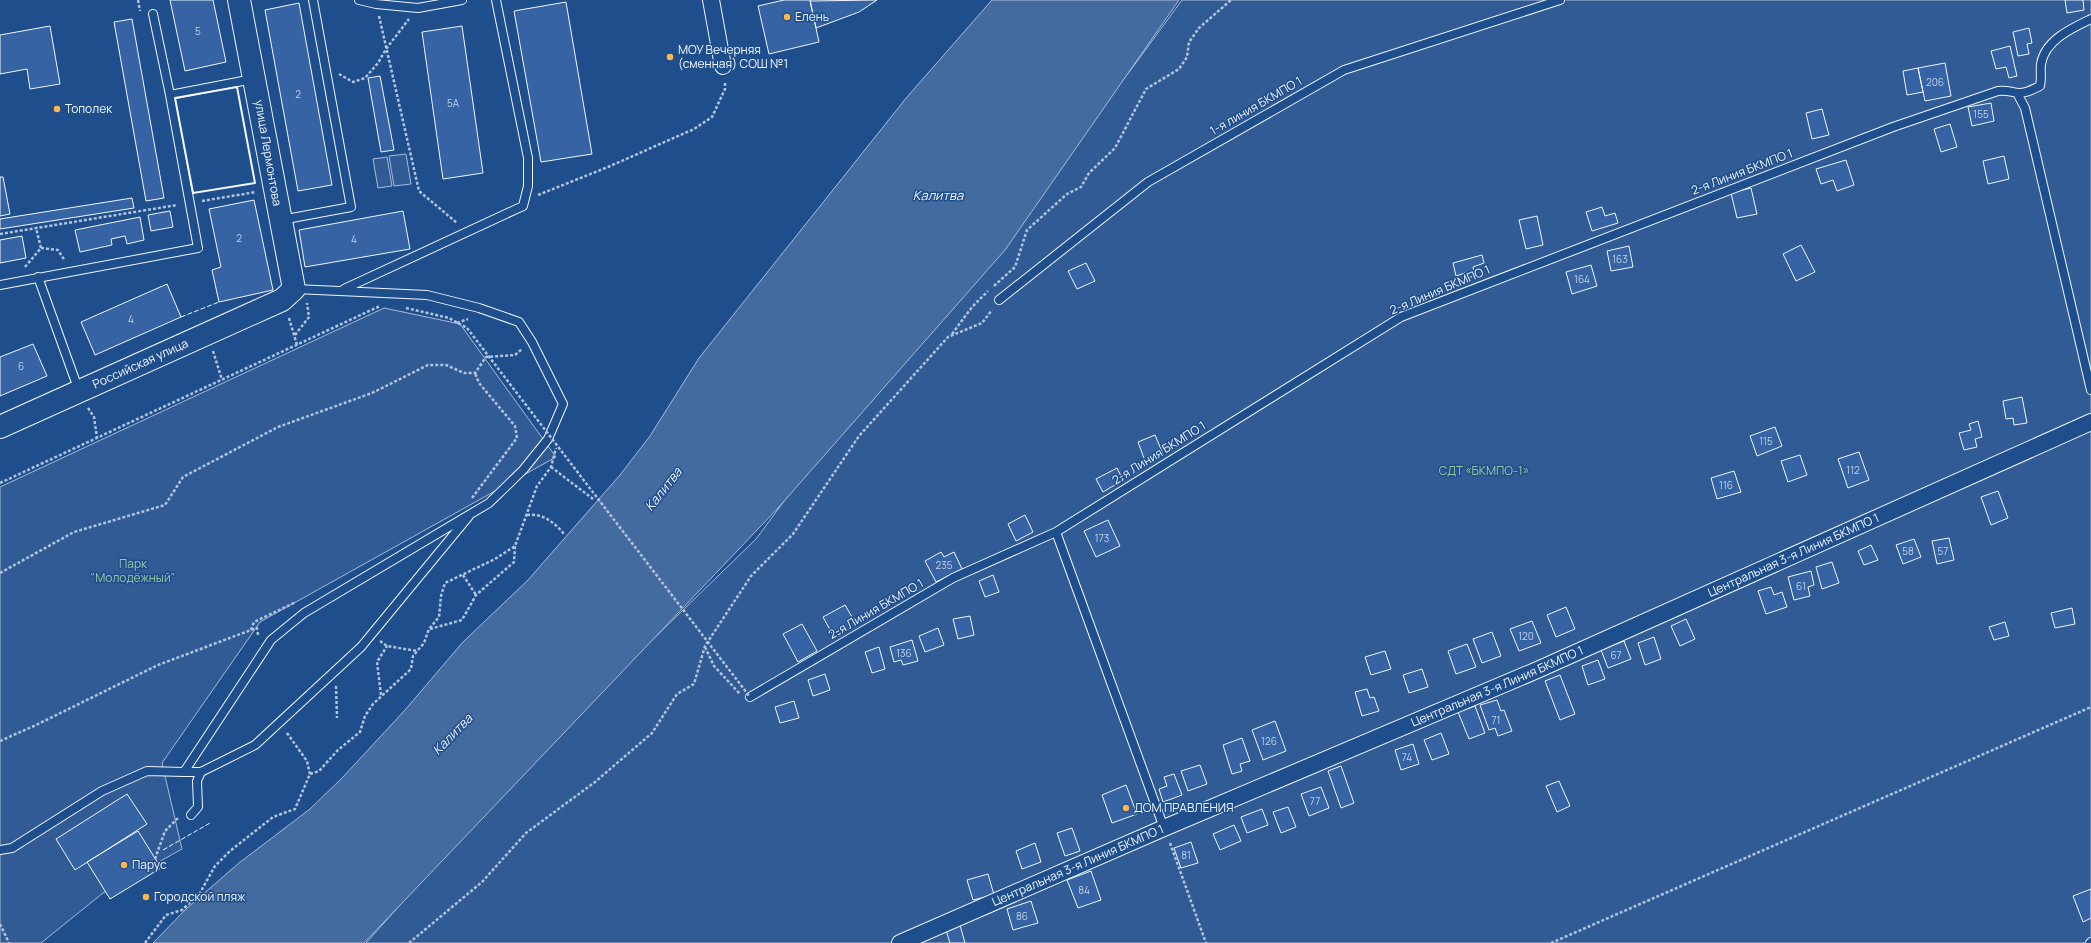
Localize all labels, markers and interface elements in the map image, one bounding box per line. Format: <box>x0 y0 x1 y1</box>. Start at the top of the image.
place label: Елень <box>795 8 829 25</box>
marker: Елень <box>782 12 792 22</box>
house number: 5 <box>195 24 201 38</box>
place label: МОУ Вечерняя (сменная) СОШ №1 <box>678 41 788 72</box>
marker: МОУ Вечерняя (сменная) СОШ №1 <box>665 52 675 62</box>
street label: 1-я линия БКМПО 1 <box>1206 72 1305 139</box>
house number: 206 <box>1926 75 1944 89</box>
house number: 2 <box>295 87 301 101</box>
house number: 5А <box>447 96 460 110</box>
street label: улица Лермонтова <box>251 99 286 207</box>
place label: Тополек <box>65 100 113 117</box>
marker: Тополек <box>52 104 62 114</box>
house number: 155 <box>1973 107 1989 121</box>
street label: 2-я Линия БКМПО 1 <box>1689 144 1795 199</box>
water label: Калитва <box>913 186 964 204</box>
house number: 2 <box>236 231 242 245</box>
house number: 4 <box>351 232 357 246</box>
house number: 163 <box>1612 252 1628 266</box>
street label: 2-я Линия БКМПО 1 <box>1387 261 1493 318</box>
house number: 164 <box>1574 272 1590 286</box>
house number: 4 <box>128 312 134 326</box>
street label: Российская улица <box>90 334 191 392</box>
house number: 6 <box>18 359 24 373</box>
street label: 2-я Линия БКМПО 1 <box>1109 417 1209 488</box>
house number: 115 <box>1759 434 1773 448</box>
park label: СДТ «БКМПО-1» <box>1439 462 1529 479</box>
water label: Калитва <box>640 463 686 514</box>
house number: 112 <box>1846 463 1860 477</box>
house number: 116 <box>1719 478 1733 492</box>
street label: Центральная 3-я Линия БКМПО 1 <box>1705 509 1882 601</box>
house number: 173 <box>1095 531 1109 545</box>
house number: 58 <box>1902 544 1914 558</box>
house number: 57 <box>1938 544 1948 558</box>
park label: Парк "Молодёжный" <box>91 555 175 586</box>
house number: 235 <box>935 558 953 572</box>
street label: 2-я Линия БКМПО 1 <box>825 574 927 643</box>
house number: 61 <box>1796 579 1806 593</box>
house number: 120 <box>1518 629 1534 643</box>
street label: Центральная 3-я Линия БКМПО 1 <box>1408 641 1586 731</box>
house number: 136 <box>896 646 912 660</box>
house number: 67 <box>1610 648 1622 662</box>
water label: Калитва <box>428 709 477 758</box>
house number: 71 <box>1492 713 1500 727</box>
house number: 126 <box>1261 734 1277 748</box>
house number: 74 <box>1402 750 1412 764</box>
house number: 77 <box>1310 794 1320 808</box>
place label: ДОМ ПРАВЛЕНИЯ <box>1134 799 1234 816</box>
marker: ДОМ ПРАВЛЕНИЯ <box>1121 803 1131 813</box>
street label: Центральная 3-я Линия БКМПО 1 <box>989 820 1166 910</box>
house number: 81 <box>1181 848 1191 862</box>
place label: Парус <box>132 856 167 873</box>
marker: Парус <box>119 860 129 870</box>
house number: 84 <box>1078 883 1090 897</box>
place label: Городской пляж <box>154 888 246 905</box>
marker: Городской пляж <box>141 892 151 902</box>
house number: 86 <box>1016 909 1028 923</box>

